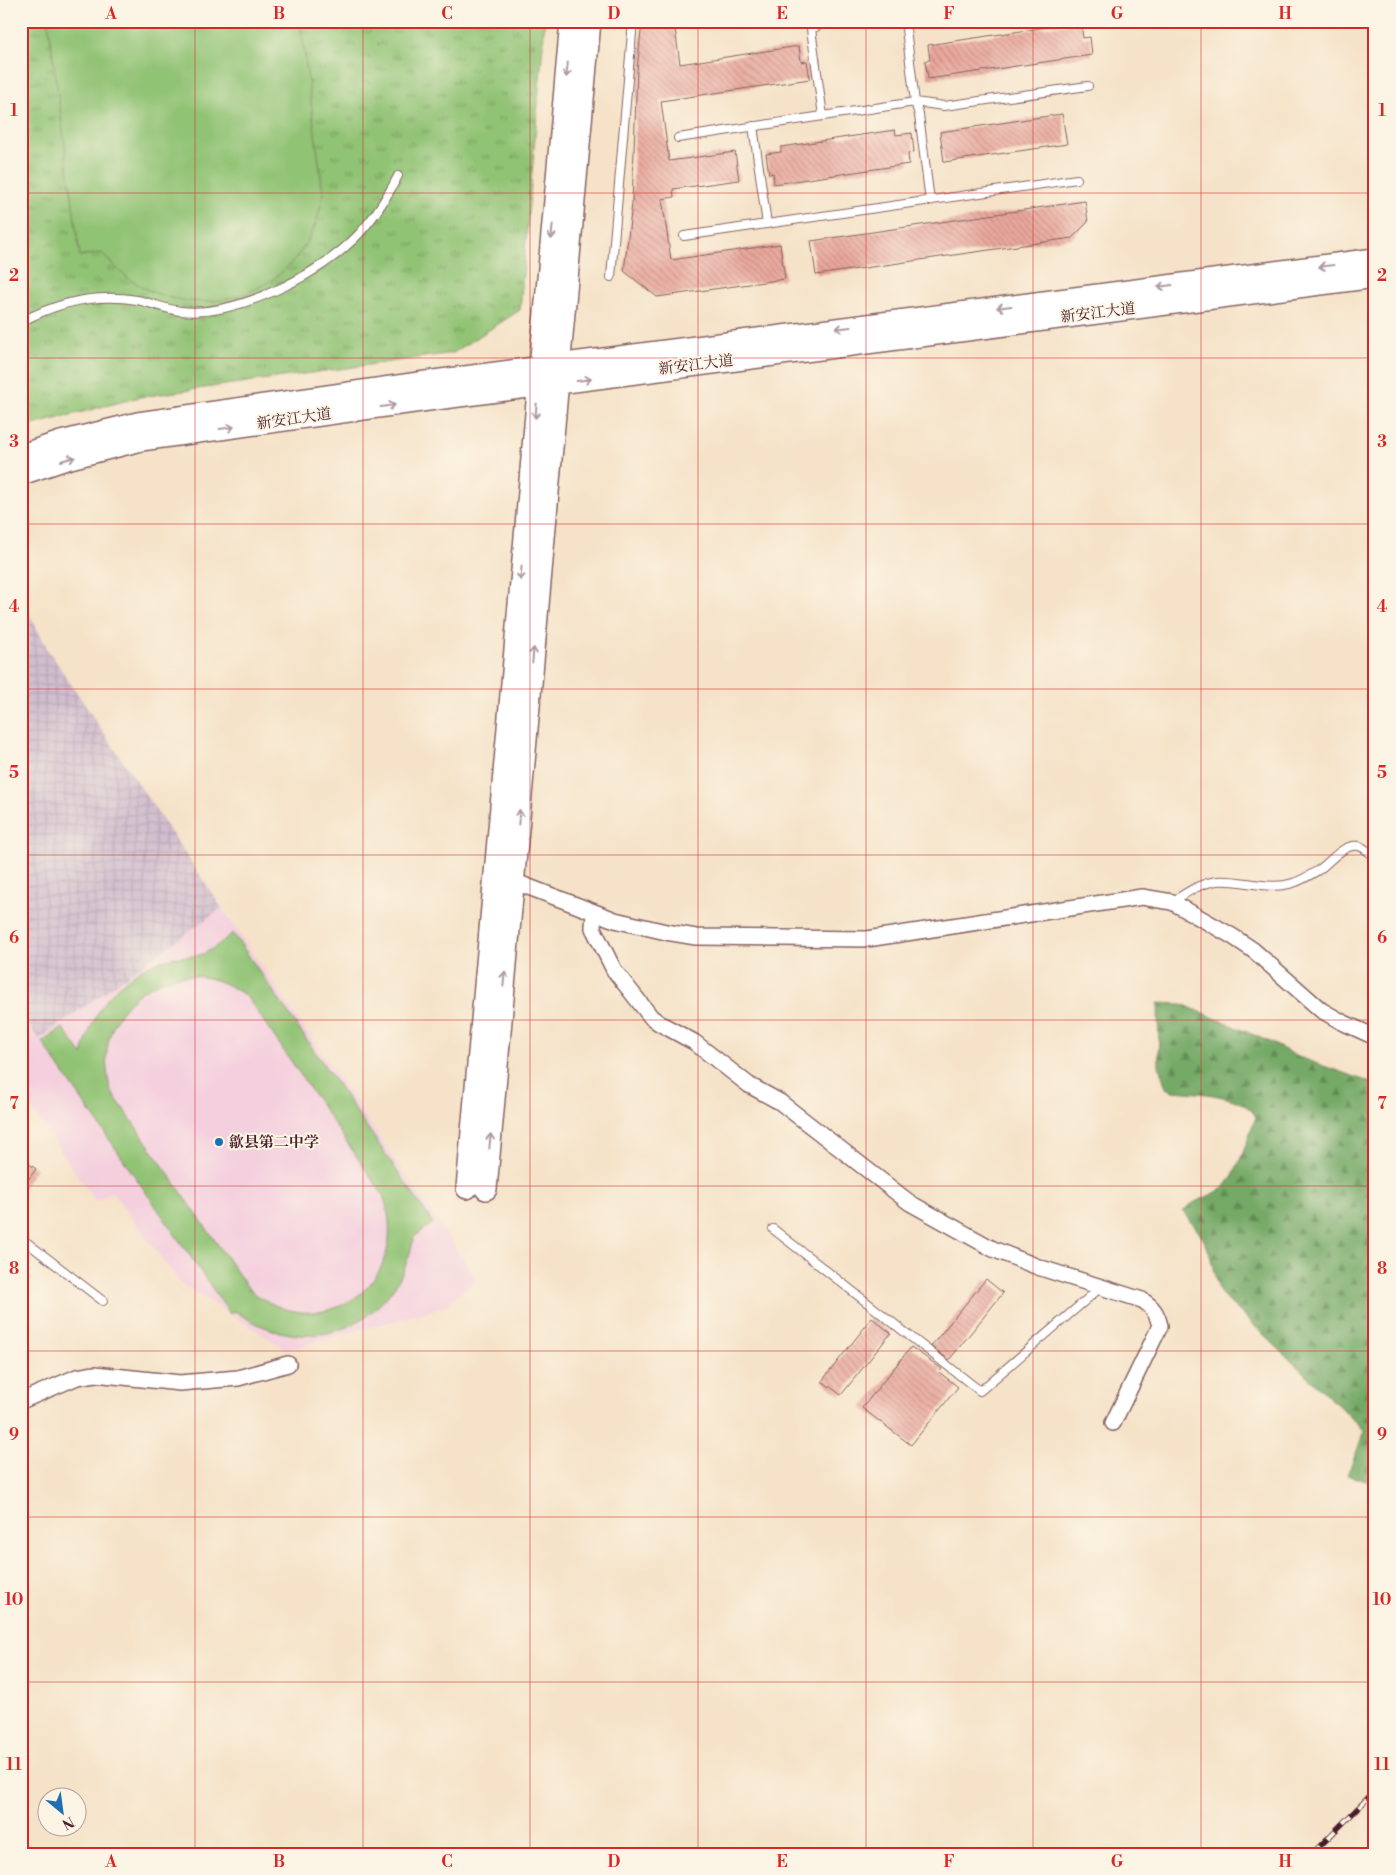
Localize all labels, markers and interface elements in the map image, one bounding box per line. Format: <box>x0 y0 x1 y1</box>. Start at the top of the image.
text: A <box>104 4 117 24</box>
text: B <box>273 4 285 24</box>
text: C <box>441 4 453 24</box>
text: D <box>608 4 621 24</box>
text: E <box>776 4 788 24</box>
text: F <box>943 4 955 24</box>
text: G <box>1111 4 1124 24</box>
text: H <box>1278 4 1292 24</box>
one-way arrow <box>562 61 571 77</box>
text: 1 <box>10 101 18 121</box>
text: 1 <box>1378 101 1386 121</box>
one-way arrow <box>547 223 557 239</box>
one-way arrow <box>1319 261 1335 271</box>
text: 2 <box>9 266 19 286</box>
text: 2 <box>1377 266 1387 286</box>
one-way arrow <box>1158 282 1174 292</box>
street label: 新安江大道 <box>1060 299 1136 327</box>
one-way arrow <box>996 302 1012 312</box>
one-way arrow <box>835 323 851 333</box>
street label: 新安江大道 <box>658 351 734 379</box>
one-way arrow <box>575 375 591 385</box>
one-way arrow <box>379 400 395 410</box>
one-way arrow <box>531 403 541 419</box>
street label: 新安江大道 <box>256 404 332 434</box>
one-way arrow <box>219 423 235 433</box>
text: 3 <box>9 432 19 452</box>
text: 3 <box>1377 432 1387 452</box>
one-way arrow <box>59 454 75 464</box>
one-way arrow <box>517 564 526 580</box>
text: 4 <box>9 597 20 617</box>
text: 4 <box>1377 597 1388 617</box>
one-way arrow <box>528 647 538 663</box>
text: 5 <box>9 763 19 783</box>
text: 5 <box>1377 763 1387 783</box>
one-way arrow <box>514 809 524 825</box>
text: 6 <box>9 928 19 948</box>
text: 6 <box>1377 928 1387 948</box>
one-way arrow <box>500 971 509 987</box>
text: 7 <box>9 1094 19 1114</box>
text: 7 <box>1377 1094 1387 1114</box>
place label: 歙县第二中学 <box>229 1133 319 1152</box>
one-way arrow <box>485 1133 495 1149</box>
marker: 歙县第二中学 <box>213 1136 225 1148</box>
text: 8 <box>9 1259 19 1279</box>
text: 8 <box>1377 1259 1387 1279</box>
text: 9 <box>9 1425 19 1445</box>
text: 9 <box>1377 1425 1387 1445</box>
text: 10 <box>5 1590 23 1610</box>
text: 10 <box>1373 1590 1391 1610</box>
text: 11 <box>6 1755 22 1775</box>
text: 11 <box>1374 1755 1390 1775</box>
north arrow <box>38 1788 88 1838</box>
text: N <box>59 1812 77 1833</box>
text: A <box>104 1852 117 1872</box>
text: B <box>273 1852 285 1872</box>
text: C <box>441 1852 453 1872</box>
text: D <box>608 1852 621 1872</box>
text: E <box>776 1852 788 1872</box>
text: F <box>943 1852 955 1872</box>
text: G <box>1111 1852 1124 1872</box>
text: H <box>1278 1852 1292 1872</box>

